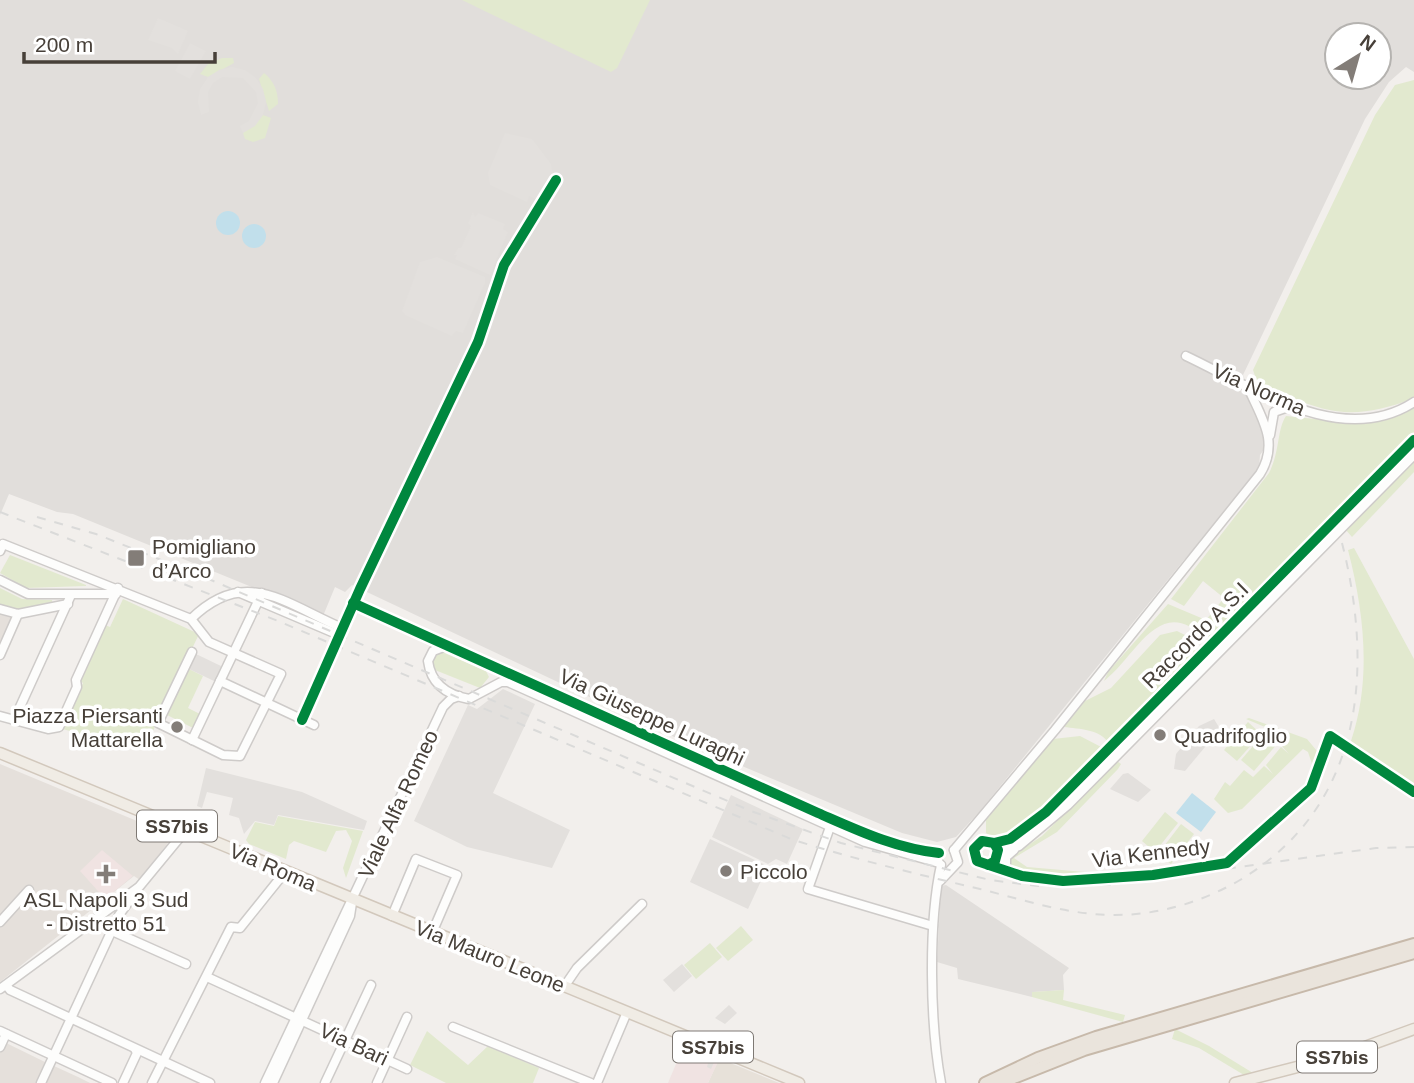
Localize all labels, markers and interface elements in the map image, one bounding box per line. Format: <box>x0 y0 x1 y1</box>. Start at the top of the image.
scale bar <box>24 21 215 65</box>
north arrow <box>1323 21 1393 91</box>
text: N <box>1356 30 1380 55</box>
text: 200 m <box>35 33 93 56</box>
street label: Via Norma <box>1209 358 1309 420</box>
place label: Pomigliano d’Arco <box>152 535 256 582</box>
marker: Pomigliano d’Arco <box>126 548 146 568</box>
street label: Raccordo A.S.I <box>1137 577 1253 693</box>
street label: Via Giuseppe Luraghi <box>556 664 748 770</box>
place label: Piazza Piersanti Mattarella <box>12 704 163 751</box>
marker: Piazza Piersanti Mattarella <box>169 719 185 735</box>
place label: Quadrifoglio <box>1174 724 1287 747</box>
street label: Viale Alfa Romeo <box>354 726 442 882</box>
marker: Quadrifoglio <box>1152 727 1168 743</box>
road number: SS7bis <box>137 810 217 842</box>
street label: Via Kennedy <box>1091 834 1212 872</box>
street label: Via Roma <box>226 838 320 896</box>
place label: Piccolo <box>740 860 808 883</box>
marker: Piccolo <box>718 863 734 879</box>
marker: ASL Napoli 3 Sud - Distretto 51 <box>96 864 116 884</box>
place label: ASL Napoli 3 Sud - Distretto 51 <box>24 888 189 935</box>
street label: Via Mauro Leone <box>412 915 568 997</box>
street label: Via Bari <box>316 1018 392 1070</box>
road number: SS7bis <box>673 1032 753 1063</box>
road number: SS7bis <box>1297 1042 1377 1072</box>

